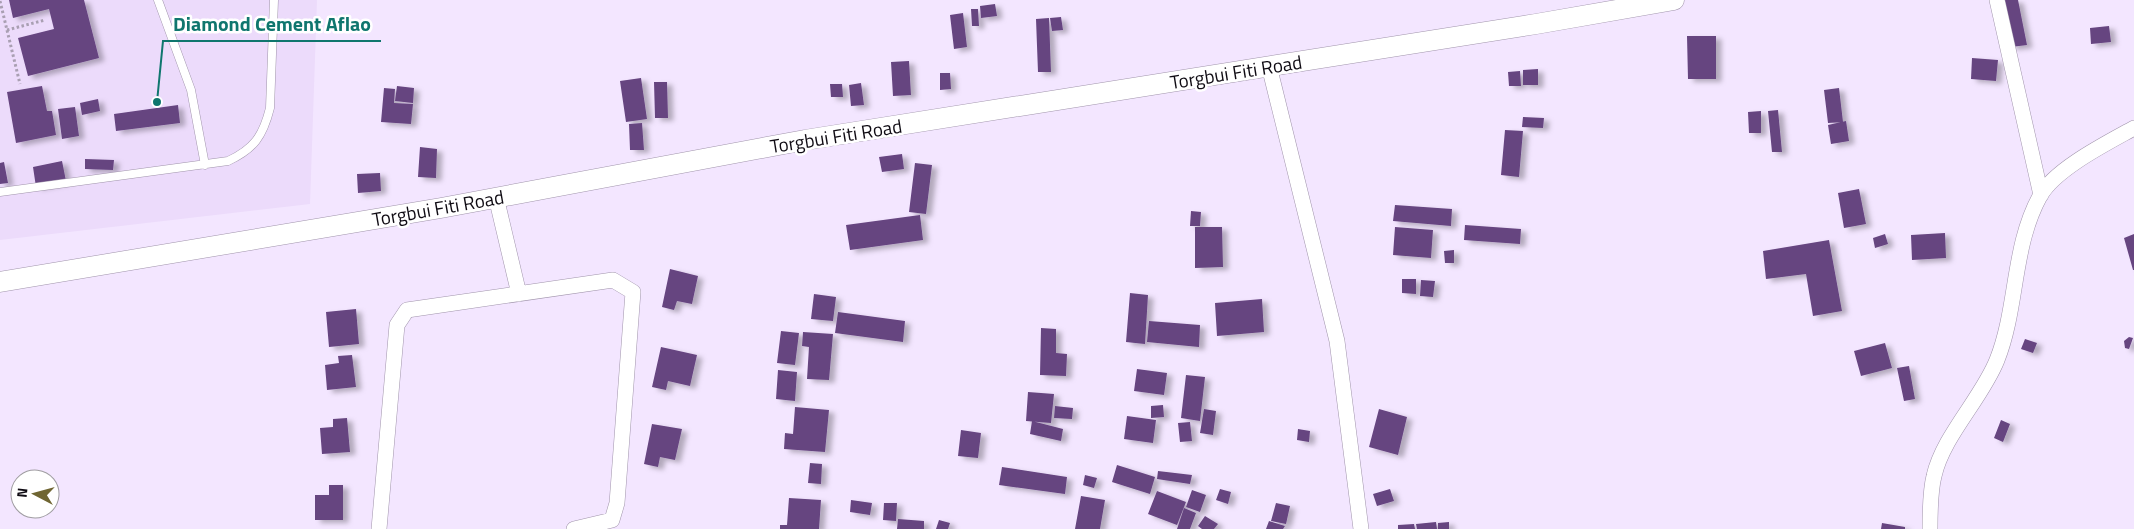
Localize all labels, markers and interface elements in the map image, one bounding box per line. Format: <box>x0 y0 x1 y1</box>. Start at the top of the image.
callout: Diamond Cement Aflao <box>163 6 381 41</box>
text: Diamond Cement Aflao <box>173 8 371 39</box>
street label: Torgbui Fiti Road <box>1168 47 1304 96</box>
street label: Torgbui Fiti Road <box>768 111 904 160</box>
street label: Torgbui Fiti Road <box>370 182 506 233</box>
north arrow <box>10 469 60 519</box>
text: N <box>11 487 33 499</box>

